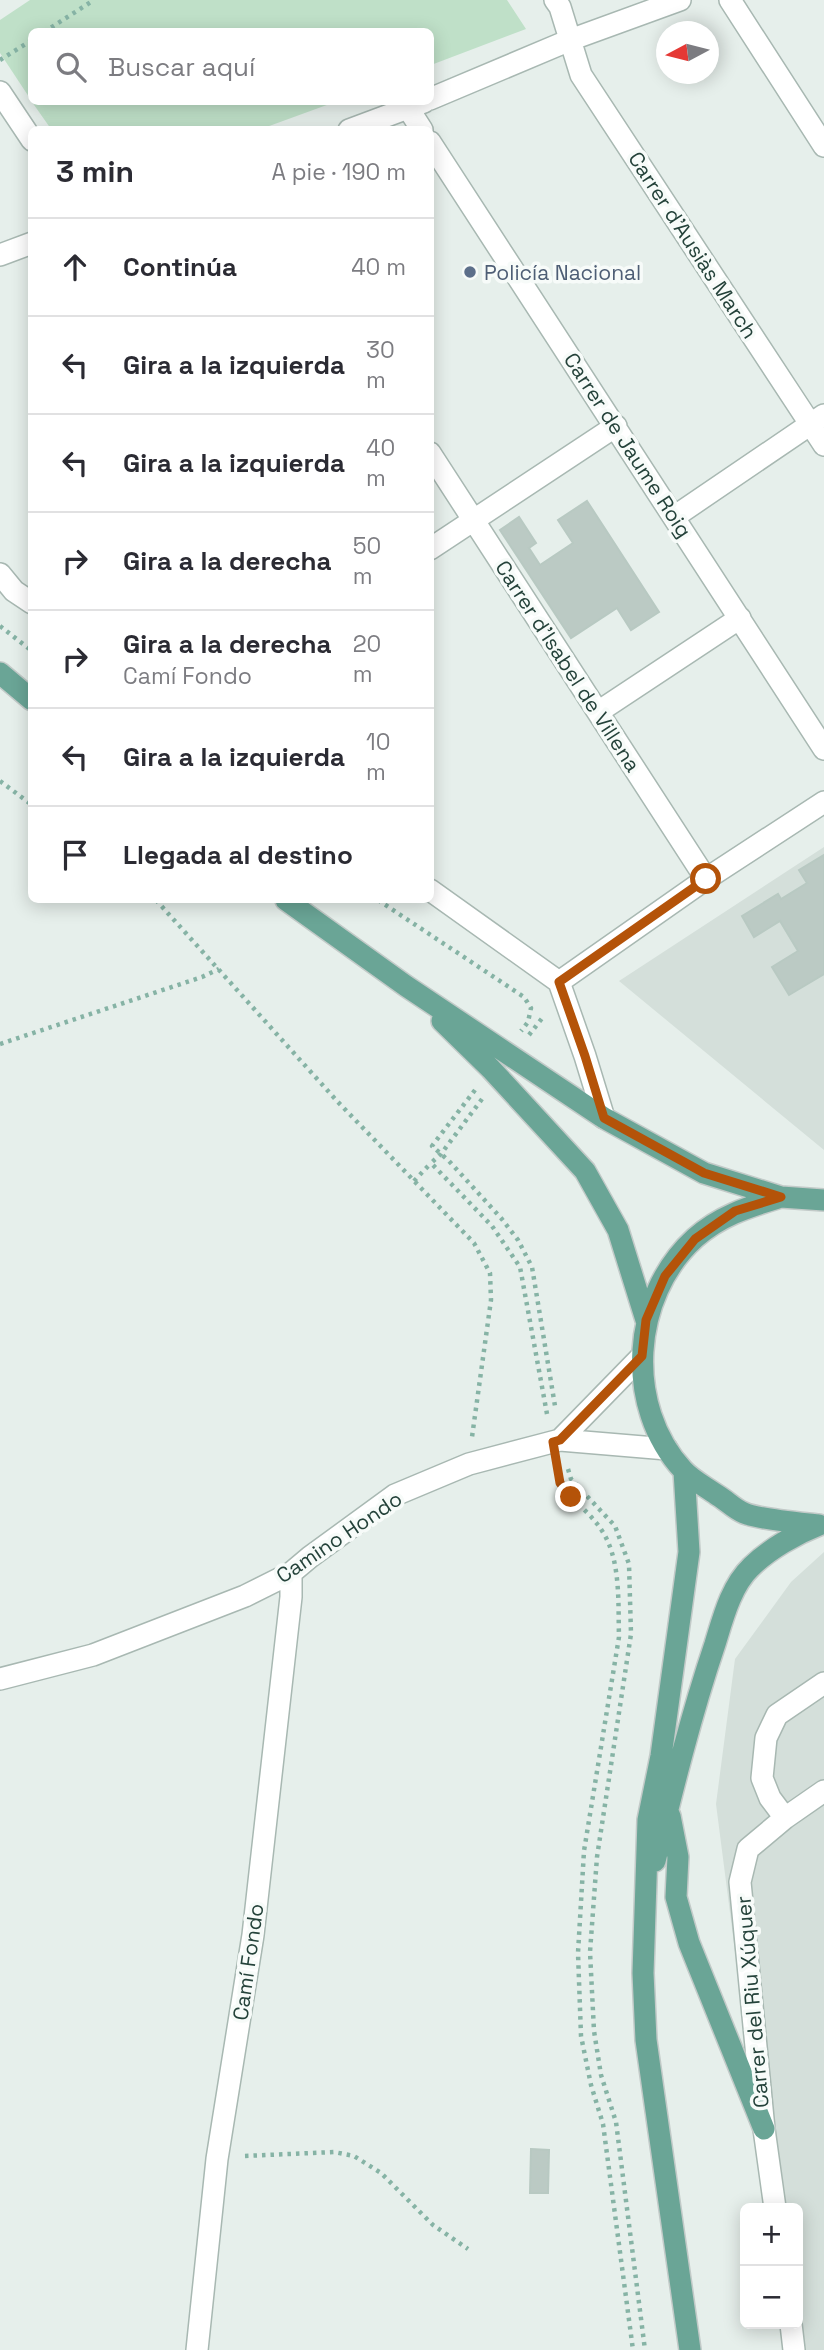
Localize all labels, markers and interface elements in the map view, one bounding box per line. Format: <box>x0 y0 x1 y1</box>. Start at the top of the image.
north arrow <box>656 21 719 84</box>
search box <box>28 28 434 105</box>
icon: search <box>52 48 90 86</box>
text: Buscar aquí <box>108 50 255 84</box>
street label: Carrer d'Ausiàs March <box>622 146 764 344</box>
text: 3 min <box>56 152 134 191</box>
text: A pie · 190 m <box>272 157 406 187</box>
icon: ahead <box>56 248 94 286</box>
text: Continúa <box>123 250 237 284</box>
text: 40 m <box>351 252 406 282</box>
place label: Policía Nacional <box>484 259 641 286</box>
marker: Policía Nacional <box>462 264 478 280</box>
text: 30 m <box>366 335 395 395</box>
icon: left <box>56 346 94 384</box>
street label: Carrer de Jaume Roig <box>558 347 698 543</box>
text: Gira a la izquierda <box>123 348 345 382</box>
text: 40 m <box>366 433 395 493</box>
icon: left <box>56 444 94 482</box>
text: Gira a la izquierda <box>123 446 345 480</box>
text: 50 m <box>353 531 381 591</box>
icon: right <box>56 542 94 580</box>
text: Gira a la derecha <box>123 544 332 578</box>
street label: Carrer d'Isabel de Villena <box>489 555 647 777</box>
text: Gira a la derecha <box>123 627 332 661</box>
text: 20 m <box>353 629 381 689</box>
icon: right <box>56 640 94 678</box>
text: Camí Fondo <box>123 661 252 691</box>
text: 10 m <box>366 727 390 787</box>
icon: left <box>56 738 94 776</box>
text: Gira a la izquierda <box>123 740 345 774</box>
icon: arrive <box>56 836 94 874</box>
text: Llegada al destino <box>123 838 353 872</box>
route start <box>690 863 721 894</box>
route end <box>555 1481 586 1512</box>
street label: Camino Hondo <box>271 1485 407 1589</box>
street label: Carrer del Riu Xúquer <box>729 1895 775 2109</box>
street label: Camí Fondo <box>226 1902 270 2022</box>
map controls <box>740 2203 803 2329</box>
button: + <box>740 2203 803 2266</box>
button: − <box>740 2266 803 2329</box>

